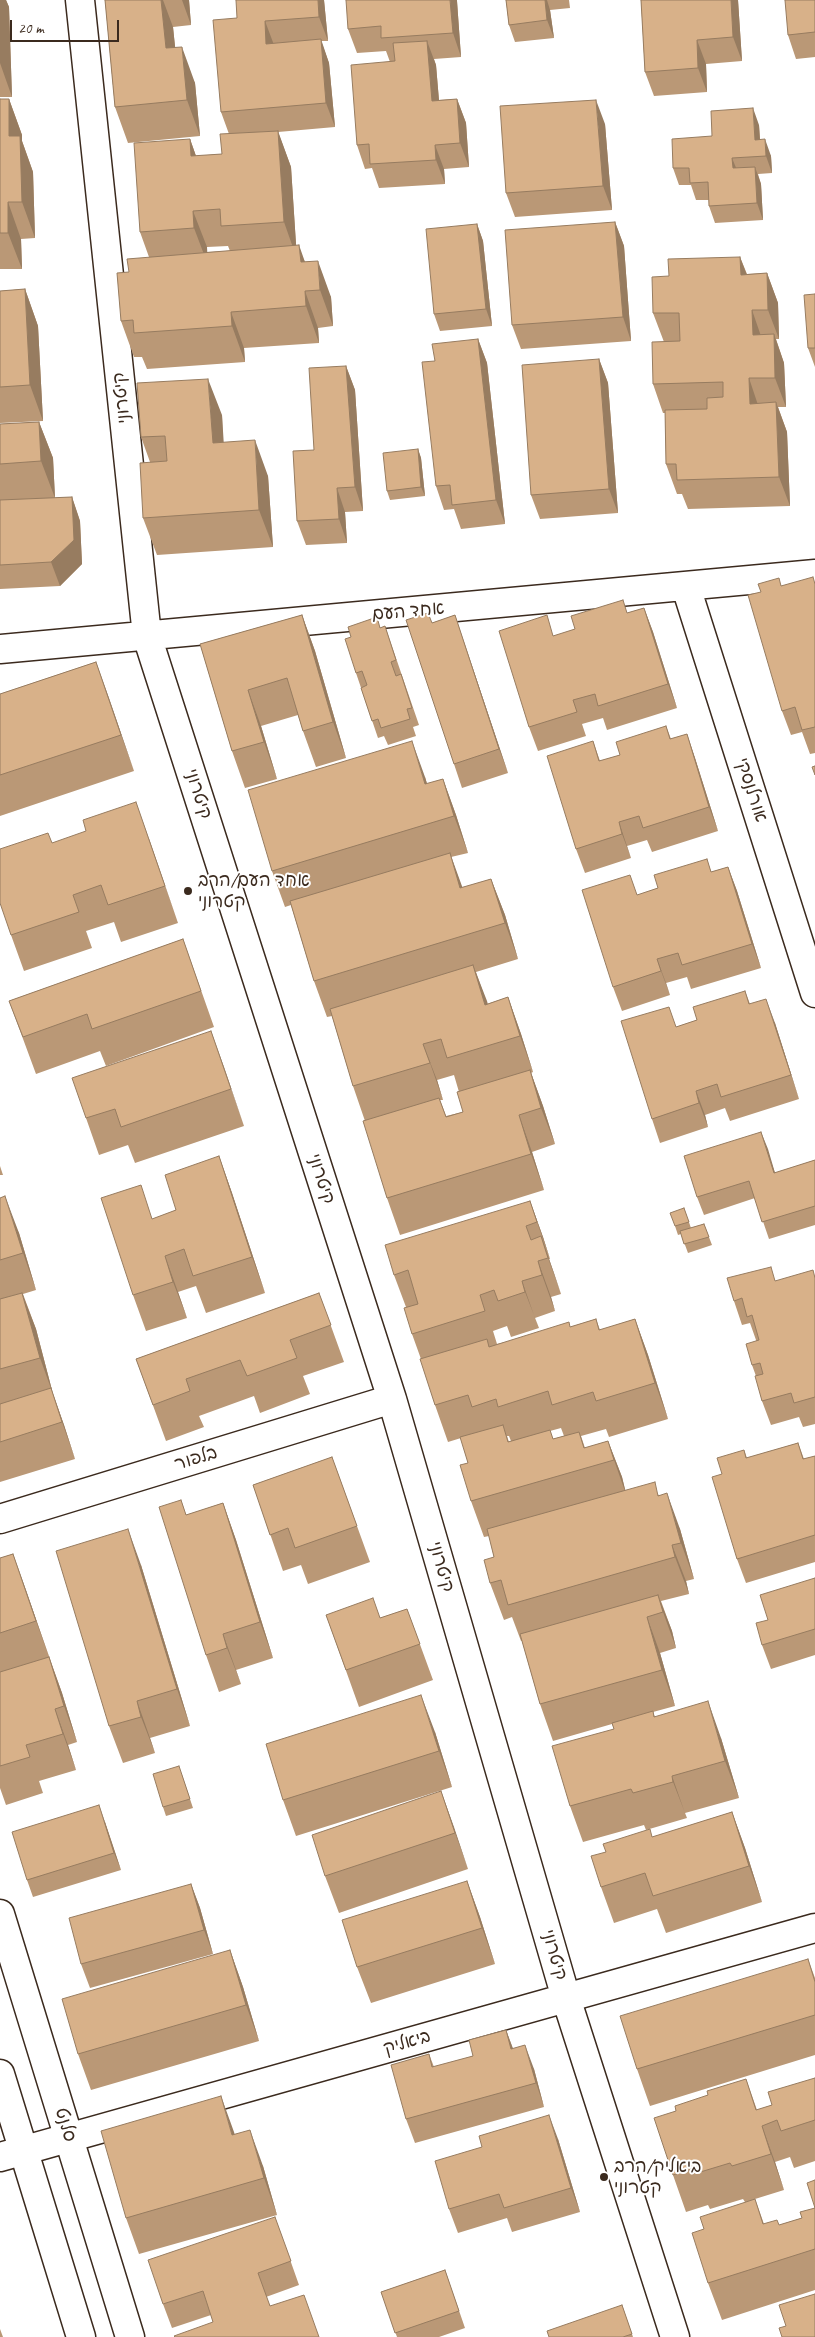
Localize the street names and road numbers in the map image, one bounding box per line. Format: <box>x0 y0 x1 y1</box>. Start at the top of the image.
street label: קיטרוני <box>109 371 135 425</box>
street label: אחד העם <box>371 598 445 626</box>
street label: אורלנסקי <box>730 755 772 825</box>
street label: קיטרוני <box>180 766 216 822</box>
street label: קיטרוני <box>303 1151 339 1207</box>
street label: בלפור <box>172 1442 220 1476</box>
street label: קיטרוני <box>424 1539 458 1595</box>
street label: קיטרוני <box>537 1927 571 1983</box>
street label: ביאליק <box>381 2026 433 2060</box>
street label: סלנט <box>50 2105 80 2145</box>

